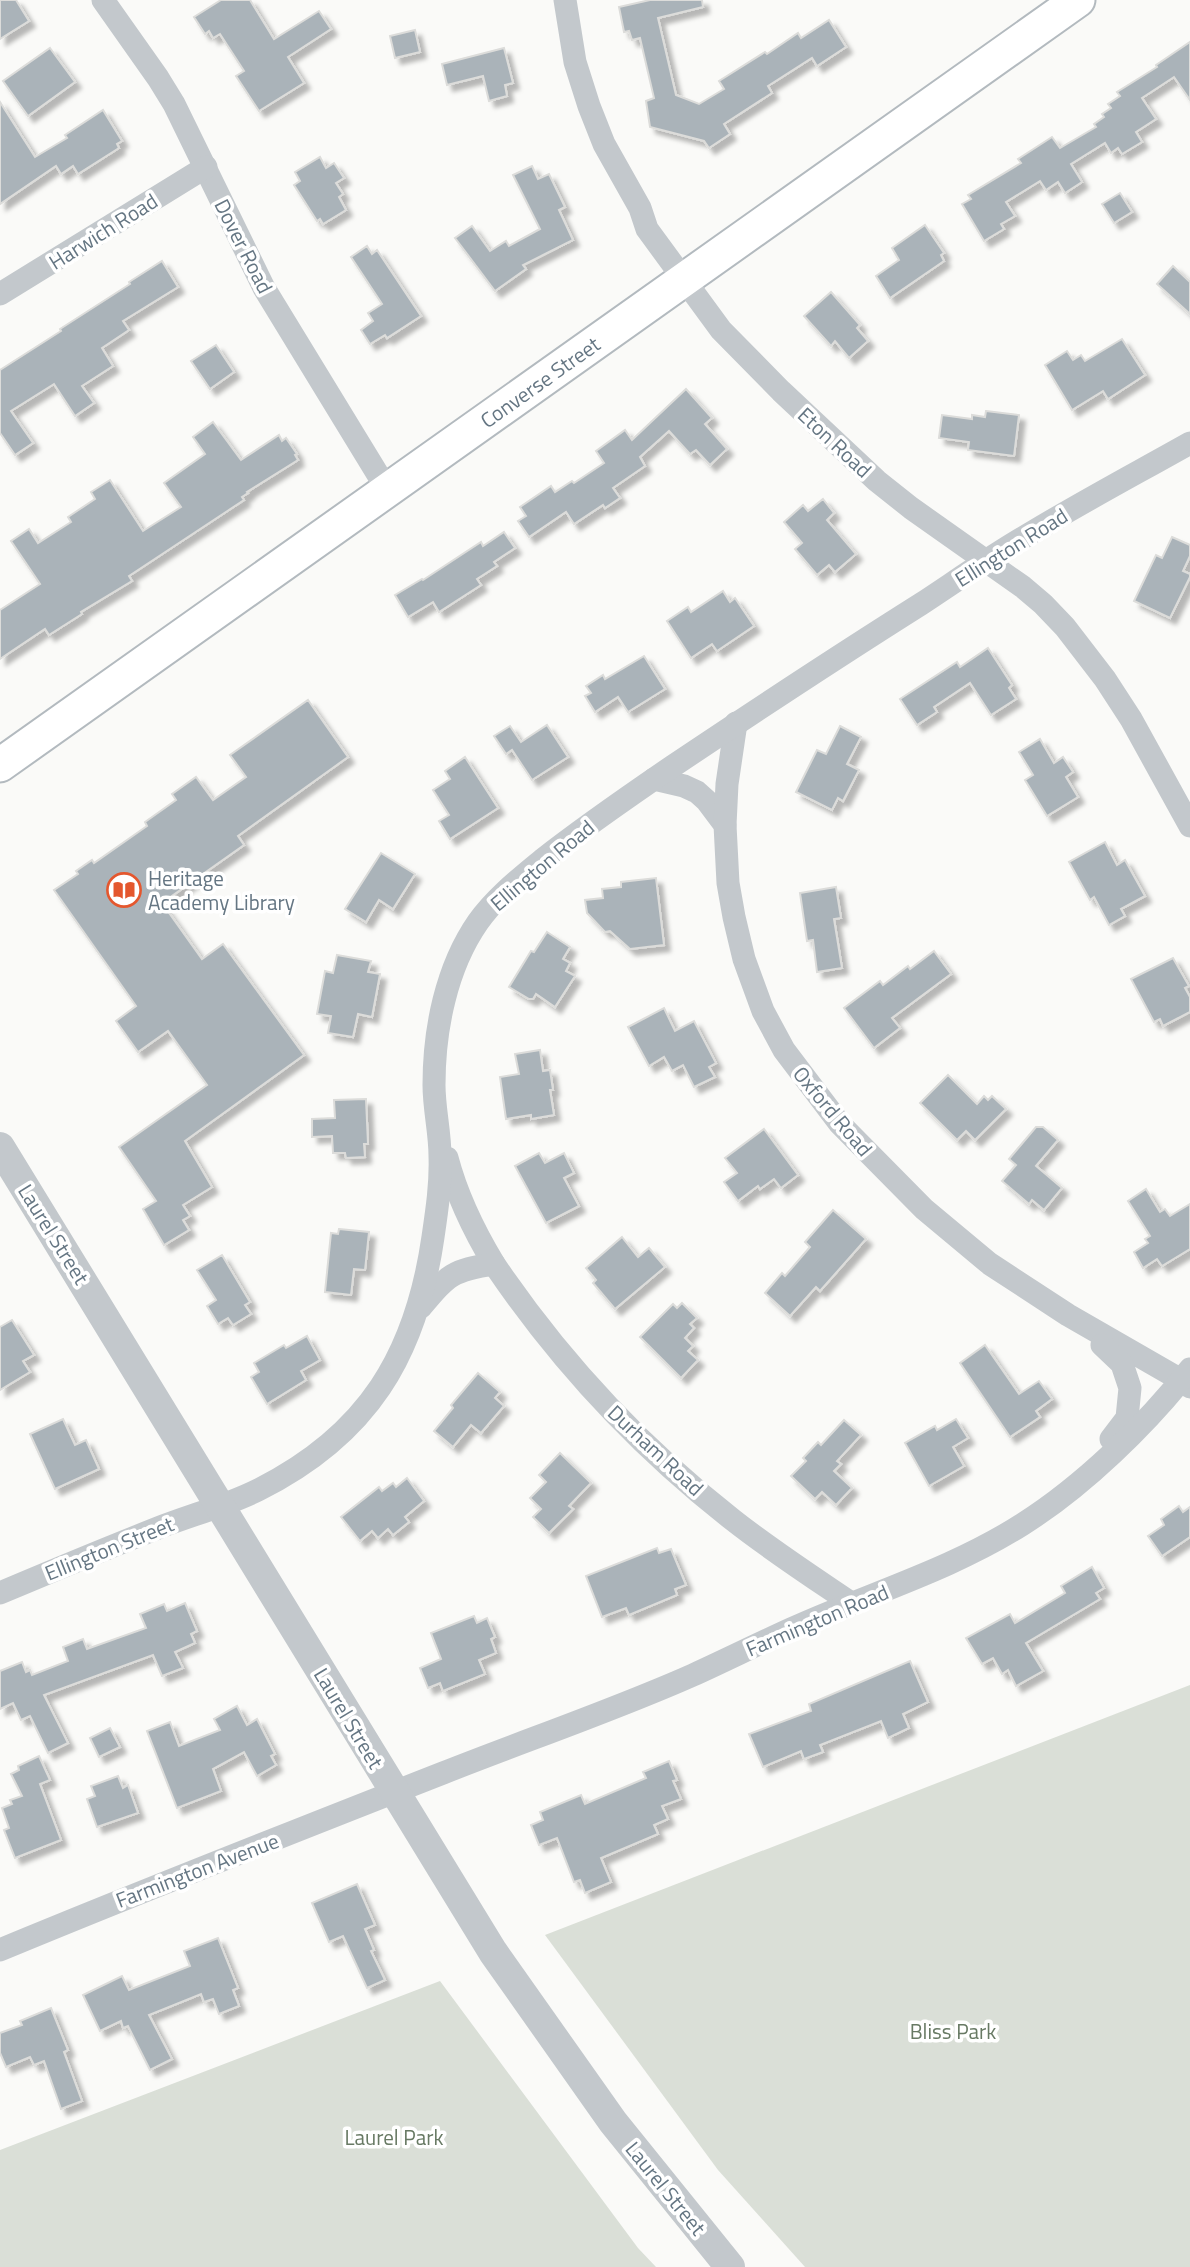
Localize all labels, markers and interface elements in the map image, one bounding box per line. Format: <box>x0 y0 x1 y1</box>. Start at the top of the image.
street label: Harwich Road <box>42 185 164 277</box>
street label: Dover Road <box>207 193 281 299</box>
street label: Converse Street <box>473 328 607 436</box>
street label: Eton Road <box>791 399 879 485</box>
street label: Ellington Road <box>948 500 1074 594</box>
street label: Ellington Road <box>483 812 601 918</box>
place label: Heritage Academy Library <box>148 862 295 918</box>
library icon: Heritage Academy Library <box>105 871 143 909</box>
street label: Oxford Road <box>786 1059 880 1163</box>
street label: Laurel Street <box>10 1178 98 1291</box>
street label: Durham Road <box>601 1397 711 1503</box>
street label: Ellington Street <box>40 1507 179 1588</box>
street label: Farmington Road <box>741 1576 893 1664</box>
street label: Laurel Street <box>306 1661 392 1775</box>
street label: Farmington Avenue <box>111 1824 283 1916</box>
park label: Bliss Park <box>910 2015 996 2047</box>
park label: Laurel Park <box>344 2121 444 2153</box>
street label: Laurel Street <box>618 2134 714 2242</box>

